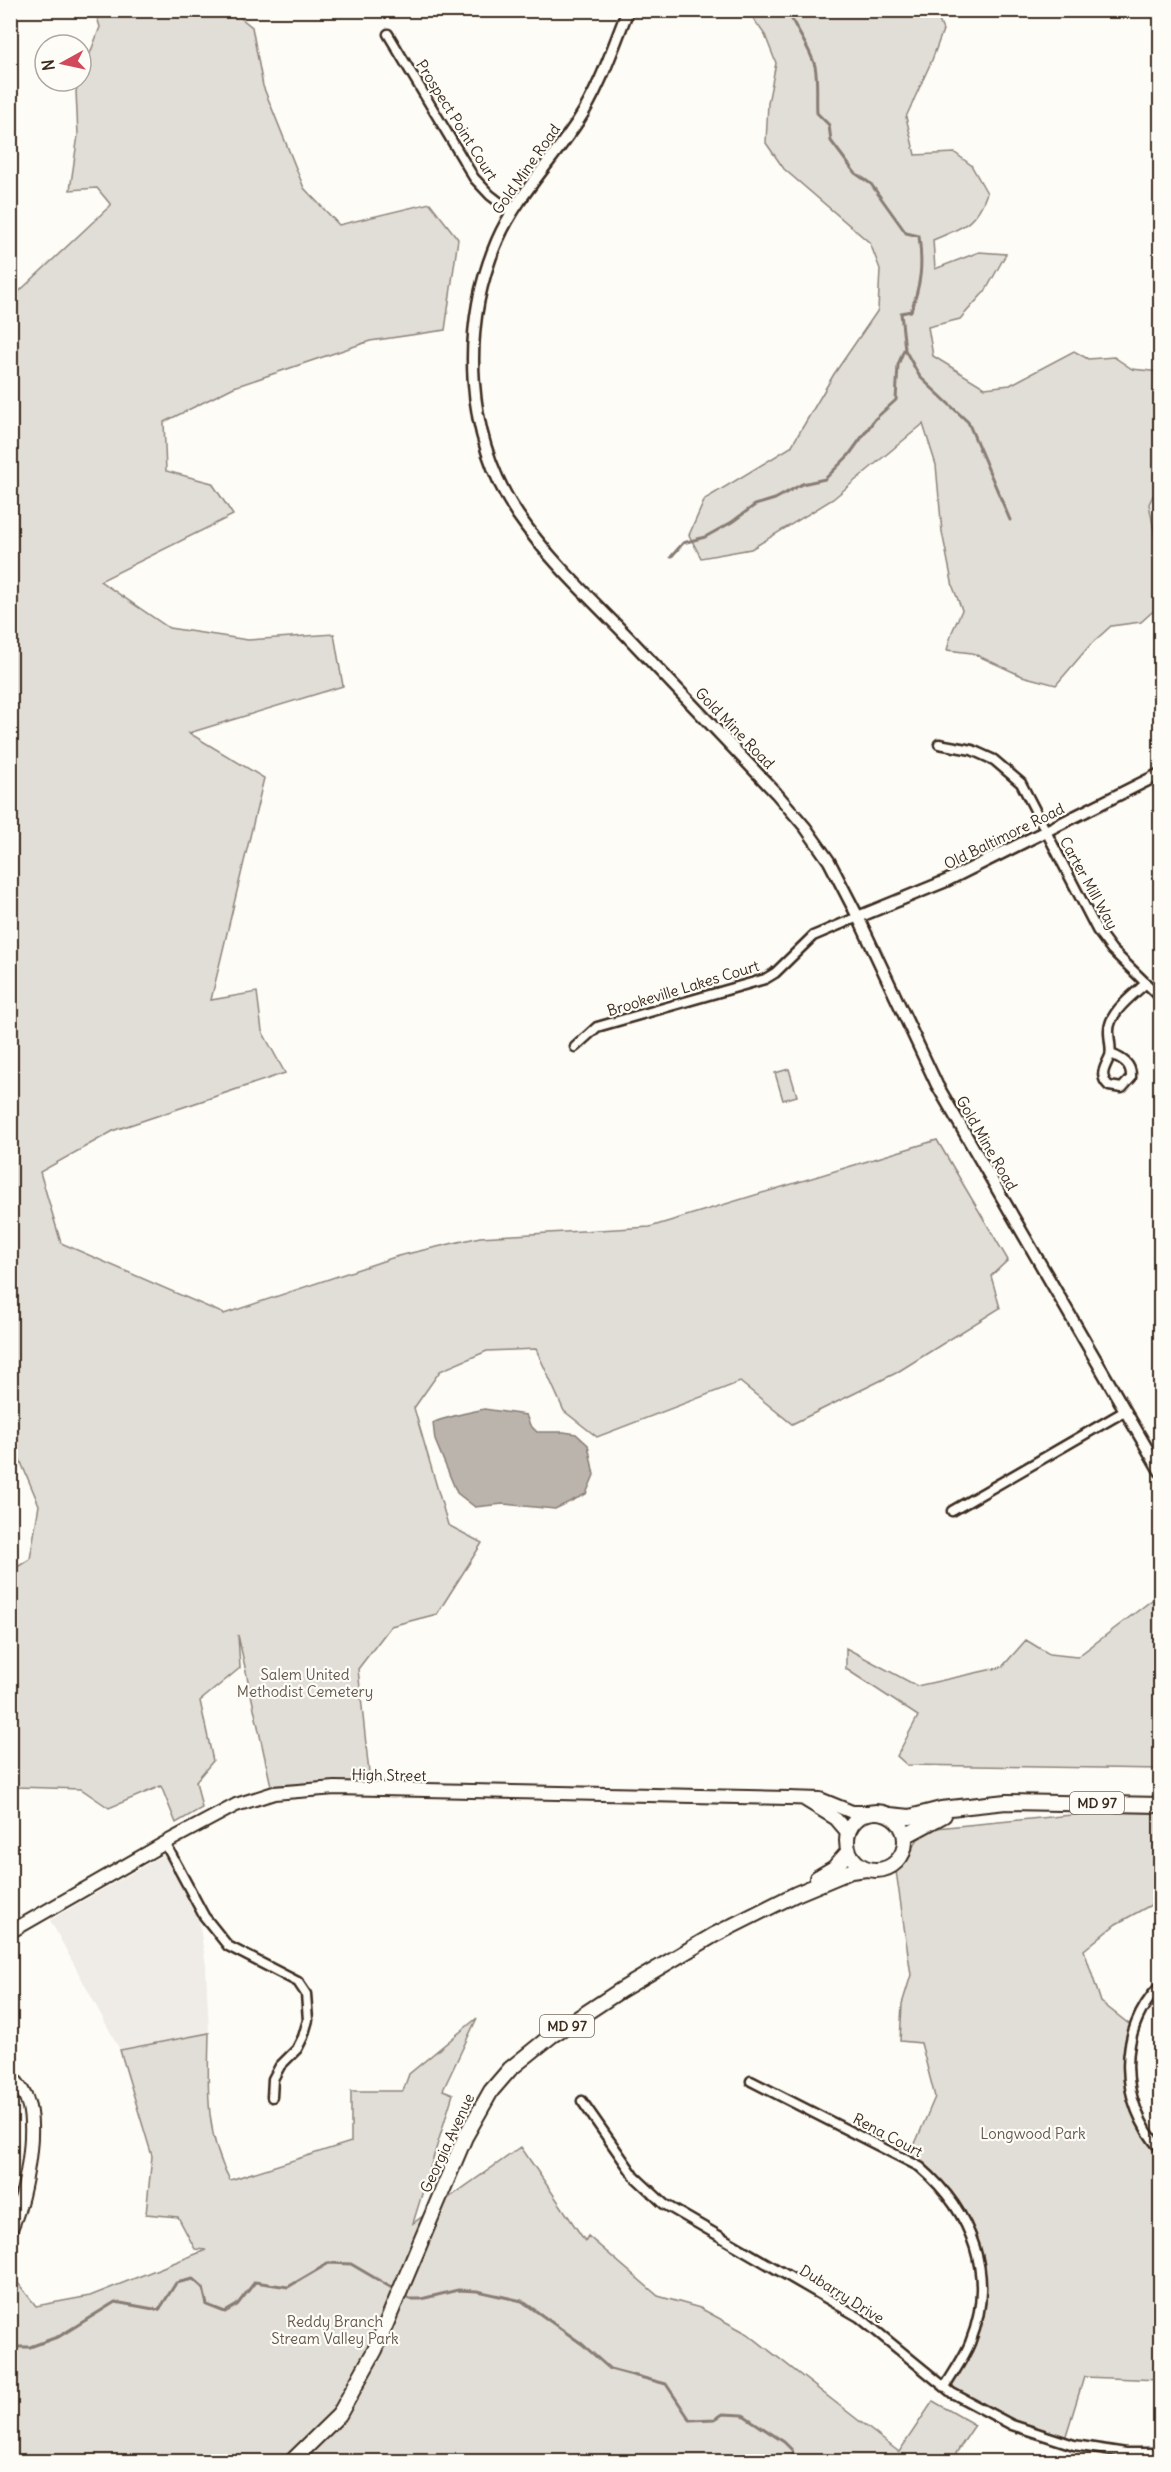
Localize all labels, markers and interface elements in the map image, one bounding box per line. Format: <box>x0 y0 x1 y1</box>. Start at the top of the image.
north arrow <box>33 33 93 93</box>
street label: Prospect Point Court <box>412 56 502 184</box>
text: N <box>37 58 59 72</box>
street label: Gold Mine Road <box>488 120 564 218</box>
street label: Gold Mine Road <box>691 683 779 773</box>
street label: Old Baltimore Road <box>941 799 1067 873</box>
street label: Carter Mill Way <box>1056 833 1122 933</box>
street label: Brookeville Lakes Court <box>605 956 761 1020</box>
street label: Gold Mine Road <box>952 1092 1022 1194</box>
park label: Salem United Methodist Cemetery <box>237 1665 373 1701</box>
street label: High Street <box>351 1765 427 1785</box>
road number: MD 97 <box>1070 1792 1124 1814</box>
road number: MD 97 <box>540 2015 594 2037</box>
street label: Georgia Avenue <box>416 2090 478 2196</box>
street label: Rena Court <box>850 2109 926 2161</box>
park label: Longwood Park <box>980 2124 1086 2143</box>
street label: Dubarry Drive <box>796 2260 888 2328</box>
park label: Reddy Branch Stream Valley Park <box>271 2312 399 2348</box>

